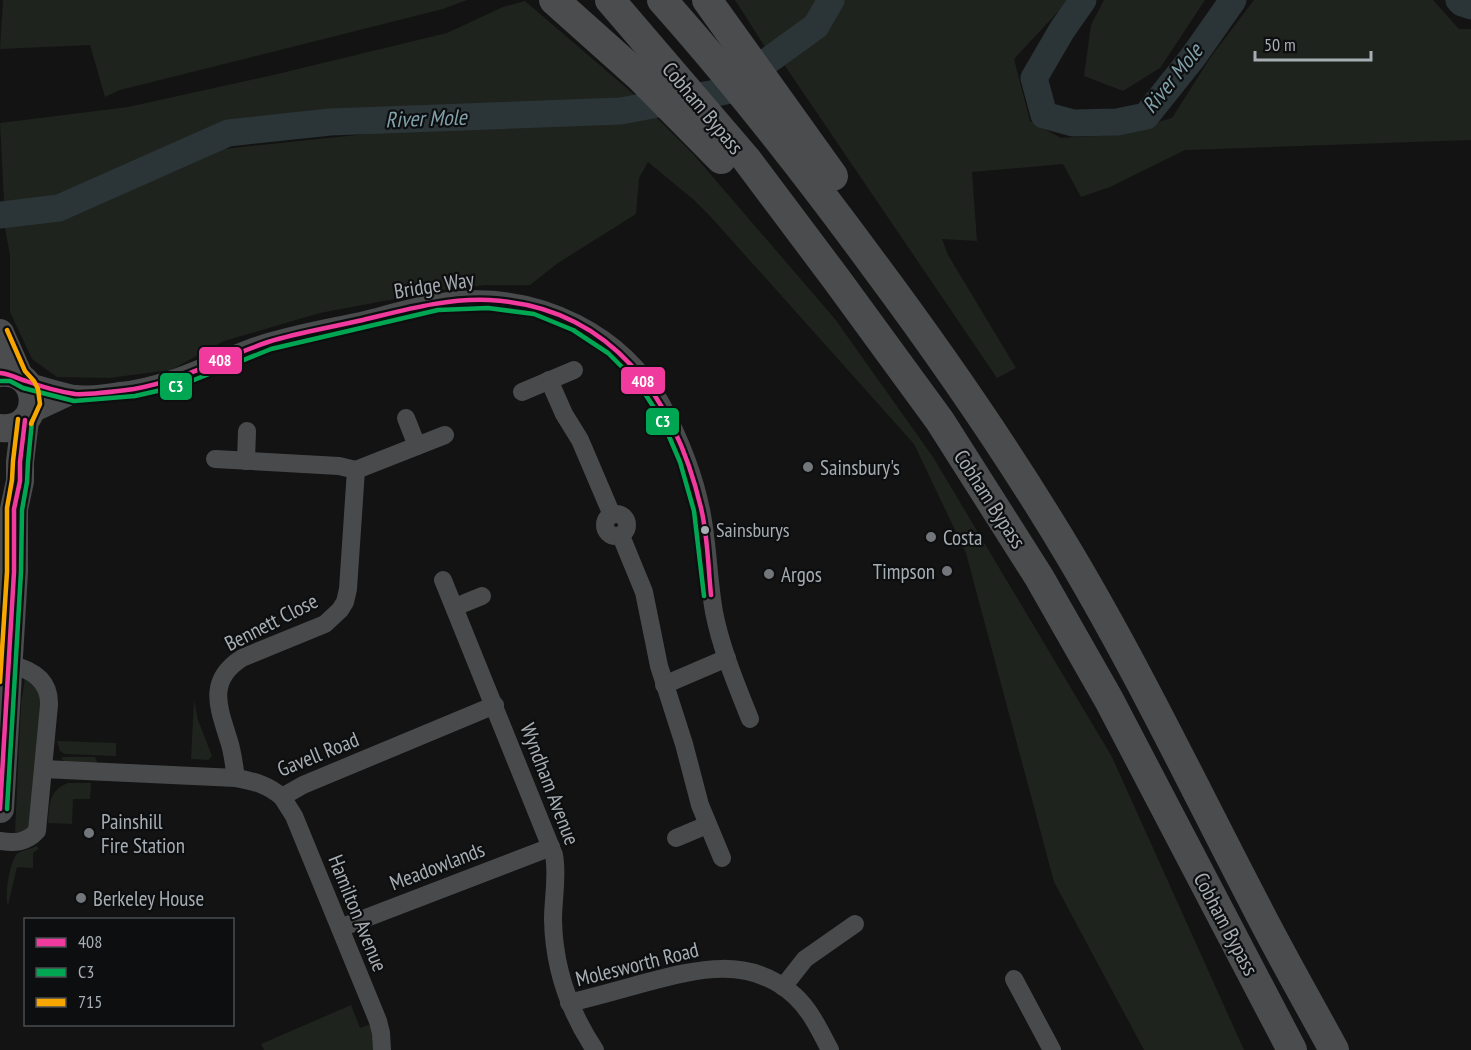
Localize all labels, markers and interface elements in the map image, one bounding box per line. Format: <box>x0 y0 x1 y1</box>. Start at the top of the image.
scale bar <box>1255 24 1370 62</box>
text: 50 m <box>1264 33 1296 56</box>
water label: River Mole <box>1136 36 1210 118</box>
street label: Cobham Bypass <box>657 56 749 160</box>
water label: River Mole <box>385 103 469 133</box>
street label: Bridge Way <box>392 265 476 305</box>
line badge: 408 <box>198 346 243 375</box>
text: 408 <box>209 350 231 370</box>
line badge: 408 <box>620 366 666 395</box>
text: 408 <box>632 371 654 391</box>
line badge: C3 <box>159 372 193 401</box>
text: C3 <box>169 376 183 396</box>
line badge: C3 <box>645 407 680 436</box>
text: C3 <box>656 411 670 431</box>
street label: Cobham Bypass <box>948 444 1032 554</box>
place label: Sainsbury's <box>820 454 900 481</box>
marker: Sainsbury's <box>801 460 815 474</box>
place label: Sainsburys <box>716 517 790 543</box>
marker: Sainsburys <box>699 524 711 536</box>
place label: Costa <box>943 524 982 551</box>
marker: Costa <box>924 530 938 544</box>
place label: Timpson <box>873 558 935 585</box>
place label: Argos <box>781 561 822 588</box>
marker: Timpson <box>940 564 954 578</box>
marker: Argos <box>762 567 776 581</box>
street label: Bennett Close <box>220 587 322 657</box>
street label: Wyndham Avenue <box>514 719 586 849</box>
street label: Gavell Road <box>273 725 363 783</box>
place label: Painshill Fire Station <box>101 808 185 859</box>
marker: Painshill Fire Station <box>82 826 96 840</box>
street label: Meadowlands <box>386 836 488 896</box>
street label: Hamilton Avenue <box>322 851 394 975</box>
street label: Cobham Bypass <box>1188 868 1264 980</box>
place label: Berkeley House <box>93 885 204 912</box>
marker: Berkeley House <box>74 891 88 905</box>
legend <box>24 918 234 1026</box>
text: 408 <box>78 930 102 953</box>
street label: Molesworth Road <box>573 936 701 992</box>
text: C3 <box>78 960 94 983</box>
text: 715 <box>78 990 102 1013</box>

